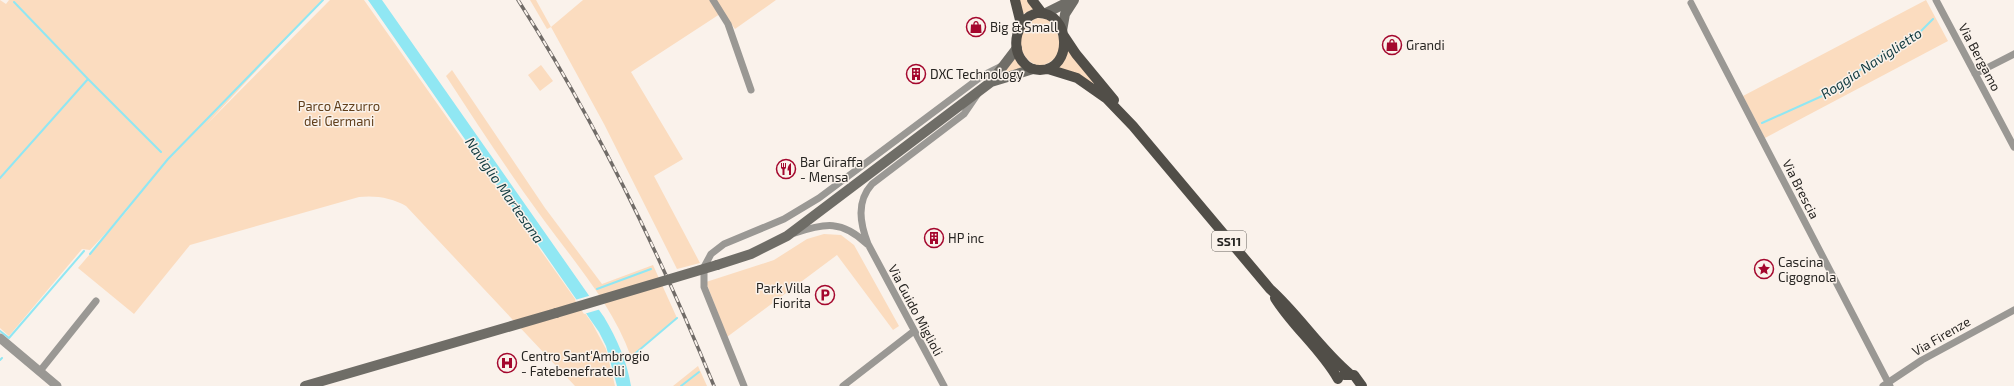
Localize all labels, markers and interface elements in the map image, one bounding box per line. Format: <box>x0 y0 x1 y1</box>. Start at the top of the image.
shop icon: Big & Small <box>965 16 987 38</box>
place label: Big & Small <box>990 19 1058 35</box>
street label: Via Bergamo <box>1955 20 2005 94</box>
water label: Roggia Naviglietto <box>1817 24 1925 102</box>
shop icon: Grandi <box>1381 34 1403 56</box>
place label: Grandi <box>1406 37 1445 53</box>
building icon: DXC Technology <box>905 63 927 85</box>
place label: DXC Technology <box>930 66 1024 82</box>
park label: Parco Azzurro dei Germani <box>298 98 380 129</box>
water label: Naviglio Martesana <box>462 134 548 246</box>
place label: Bar Giraffa - Mensa <box>800 154 863 185</box>
street label: Via Brescia <box>1779 157 1823 221</box>
restaurant icon: Bar Giraffa - Mensa <box>775 158 797 180</box>
building icon: HP inc <box>923 227 945 249</box>
place label: HP inc <box>948 230 984 246</box>
road number: SS11 <box>1212 231 1246 251</box>
place label: Cascina Cigognola <box>1778 254 1836 285</box>
place icon: Cascina Cigognola <box>1753 258 1775 280</box>
street label: Via Guido Miglioli <box>885 262 947 358</box>
place label: Park Villa Fiorita <box>756 280 811 311</box>
parking icon: Park Villa Fiorita <box>814 284 836 306</box>
street label: Via Firenze <box>1909 313 1973 359</box>
place label: Centro Sant'Ambrogio - Fatebenefratelli <box>521 348 650 379</box>
hospital icon: Centro Sant'Ambrogio - Fatebenefratelli <box>496 352 518 374</box>

